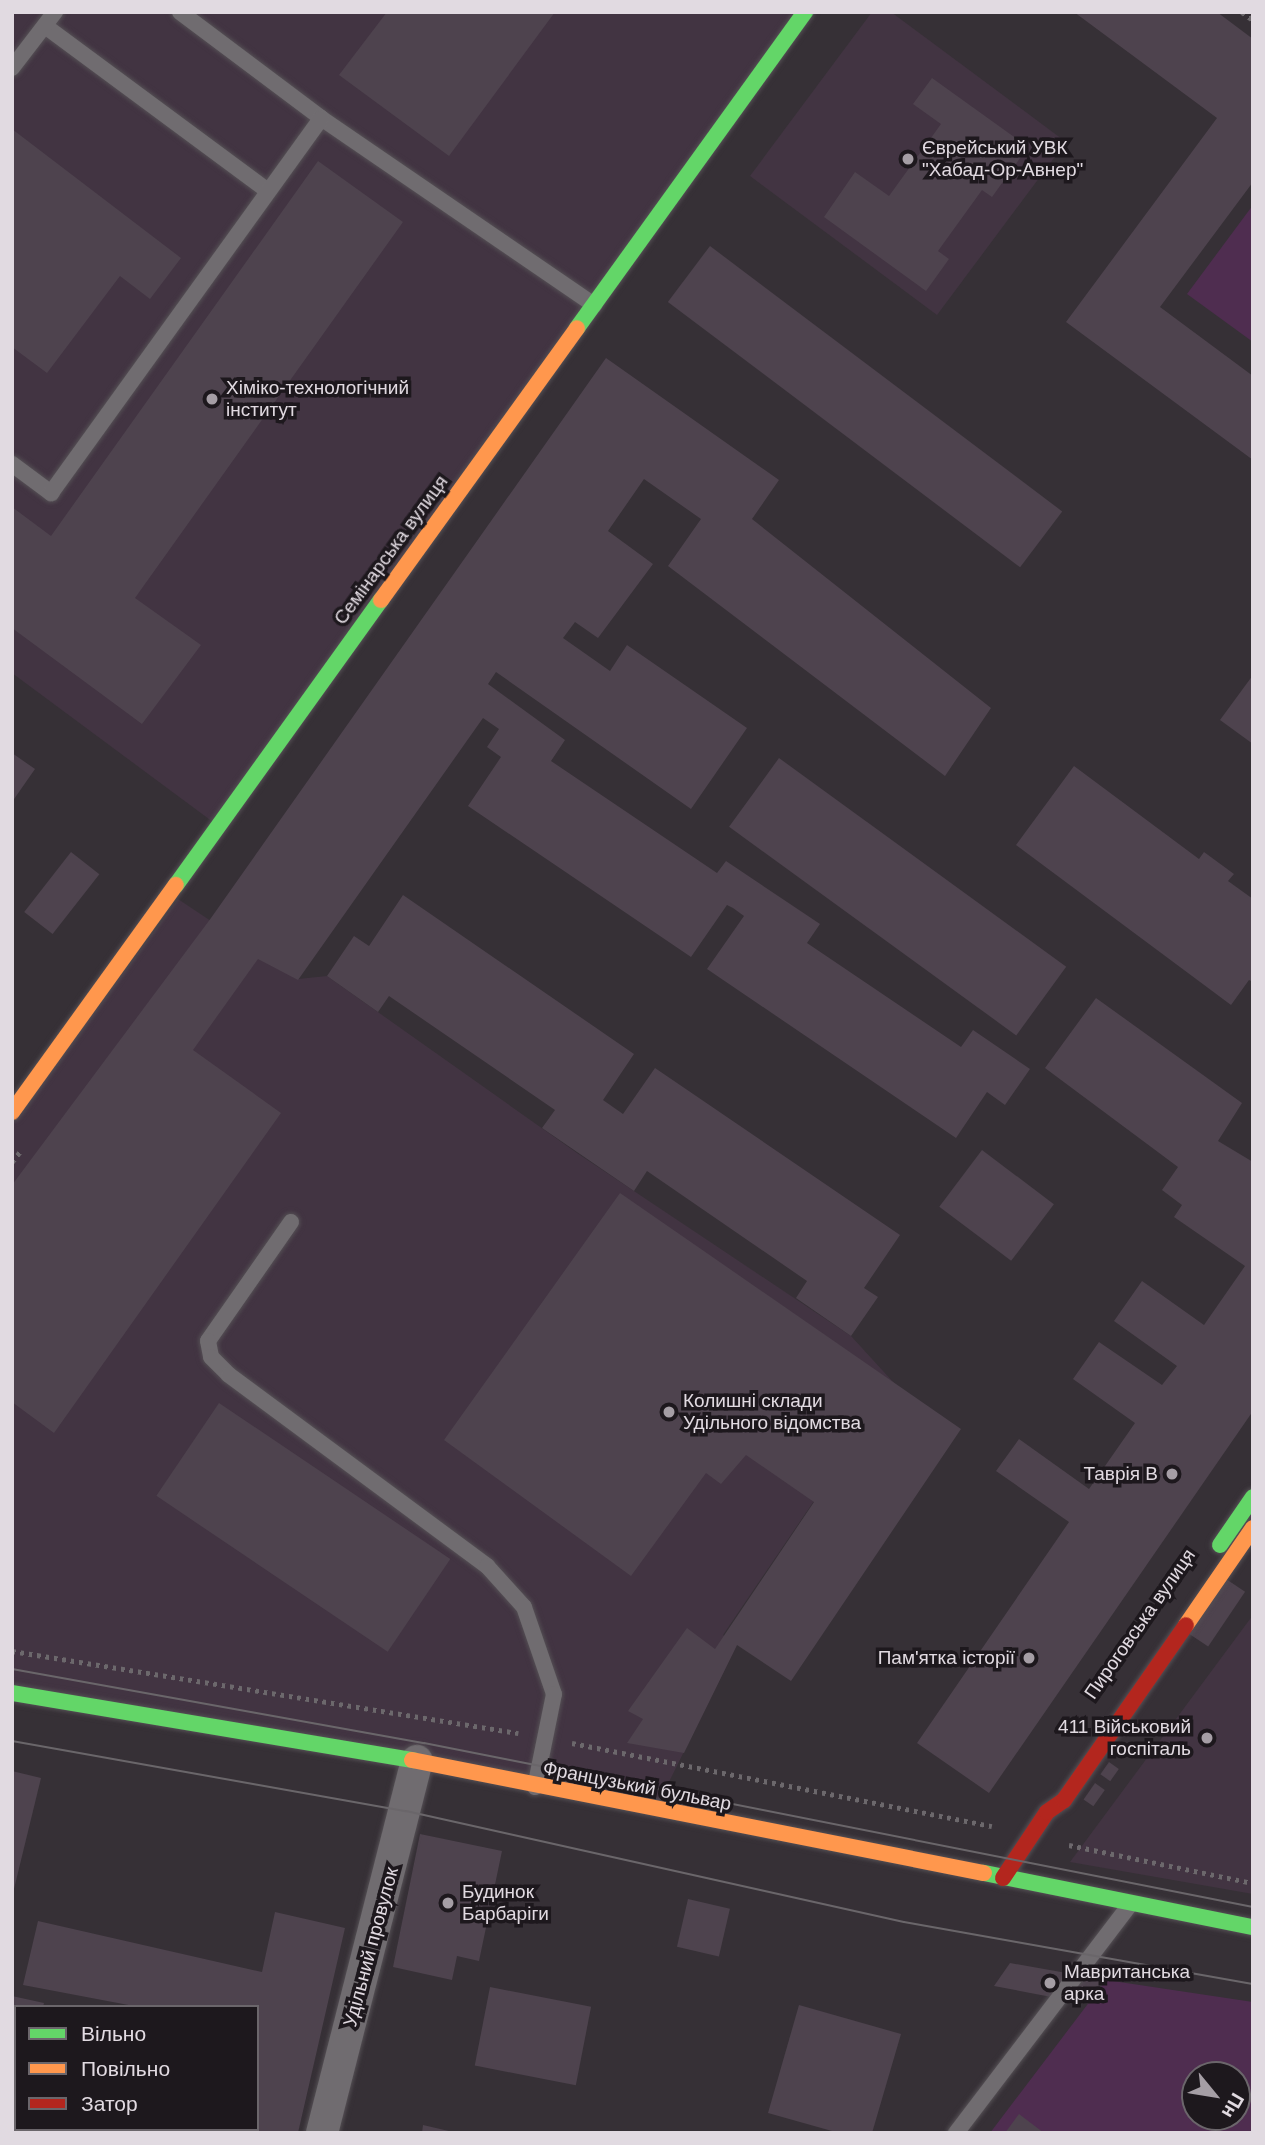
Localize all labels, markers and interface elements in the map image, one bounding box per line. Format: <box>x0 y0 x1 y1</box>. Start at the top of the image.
place label: Єврейський УВК "Хабад-Ор-Авнер" <box>922 137 1083 181</box>
marker: Єврейський УВК "Хабад-Ор-Авнер" <box>900 151 916 167</box>
place label: Хіміко-технологічний інститут <box>226 377 409 421</box>
marker: Хіміко-технологічний інститут <box>204 391 220 407</box>
street label: Семінарська вулиця <box>329 471 453 629</box>
place label: Колишні склади Удільного відомства <box>683 1390 861 1434</box>
marker: Колишні склади Удільного відомства <box>661 1404 677 1420</box>
place label: Таврія В <box>1084 1463 1158 1485</box>
marker: Таврія В <box>1164 1466 1180 1482</box>
street label: Пироговська вулиця <box>1080 1545 1200 1703</box>
place label: Пам'ятка історії <box>878 1647 1015 1669</box>
marker: Пам'ятка історії <box>1021 1650 1037 1666</box>
place label: 411 Військовий госпіталь <box>1058 1716 1191 1760</box>
marker: 411 Військовий госпіталь <box>1197 1728 1217 1748</box>
street label: Французький бульвар <box>541 1757 733 1815</box>
street label: Удільний провулок <box>339 1865 403 2029</box>
place label: Будинок Барбаріги <box>462 1881 549 1925</box>
marker: Будинок Барбаріги <box>440 1895 456 1911</box>
place label: Мавританська арка <box>1064 1961 1190 2005</box>
marker: Мавританська арка <box>1042 1975 1058 1991</box>
legend <box>14 2005 259 2131</box>
text: Вільно <box>81 2022 146 2045</box>
text: Повільно <box>81 2057 170 2080</box>
north arrow <box>1181 2061 1251 2131</box>
text: Пн <box>1218 2090 1248 2122</box>
text: Затор <box>81 2092 138 2115</box>

